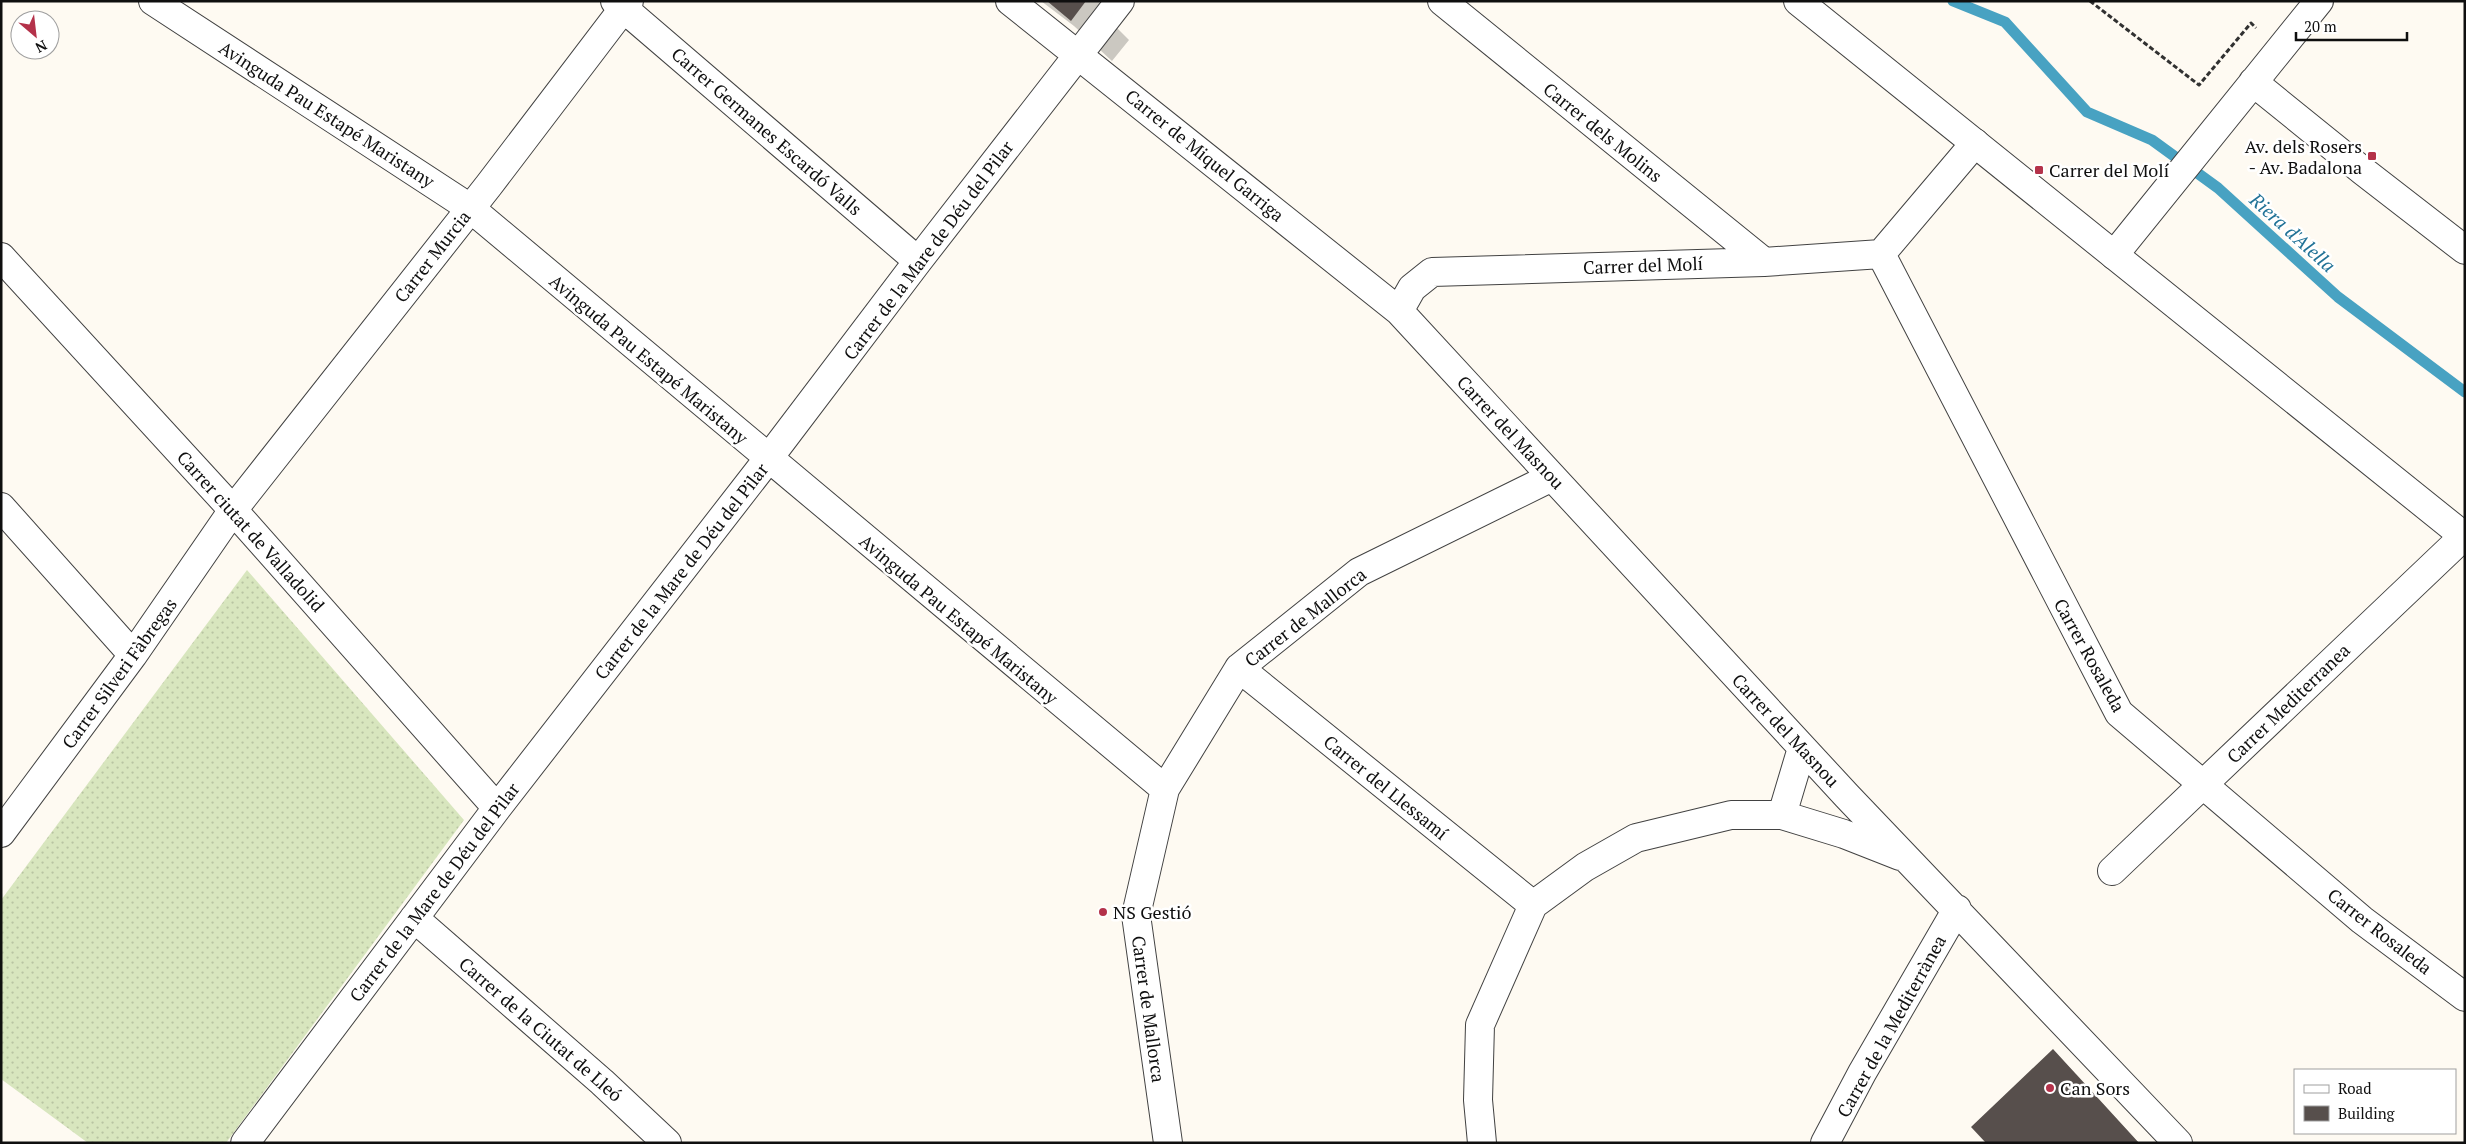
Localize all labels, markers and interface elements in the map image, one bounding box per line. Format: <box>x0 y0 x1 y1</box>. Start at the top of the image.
north arrow <box>10 10 60 60</box>
scale bar <box>2296 10 2407 42</box>
text: 20 m <box>2304 16 2337 36</box>
street label: Avinguda Pau Estapé Maristany <box>215 35 440 193</box>
text: N <box>32 36 50 58</box>
street label: Carrer Germanes Escardó Valls <box>667 42 867 220</box>
street label: Carrer dels Molins <box>1539 77 1667 187</box>
street label: Carrer de Miquel Garriga <box>1121 83 1289 227</box>
place label: Av. dels Rosers - Av. Badalona <box>2245 134 2362 179</box>
street label: Carrer de la Mare de Déu del Pilar <box>838 135 1018 364</box>
marker: Av. dels Rosers - Av. Badalona <box>2366 150 2378 162</box>
place label: Carrer del Molí <box>2049 158 2170 182</box>
marker: Carrer del Molí <box>2033 164 2045 176</box>
water label: Riera d'Alella <box>2244 186 2341 277</box>
street label: Carrer Murcia <box>388 205 476 307</box>
street label: Carrer del Molí <box>1583 251 1704 279</box>
street label: Avinguda Pau Estapé Maristany <box>545 269 754 450</box>
street label: Carrer del Masnou <box>1452 370 1570 494</box>
street label: Carrer ciutat de Valladolid <box>172 445 330 617</box>
street label: Carrer de la Mare de Déu del Pilar <box>589 458 773 684</box>
street label: Avinguda Pau Estapé Maristany <box>855 529 1064 710</box>
street label: Carrer de Mallorca <box>1239 562 1371 672</box>
street label: Carrer Silveri Fàbregas <box>56 593 182 753</box>
street label: Carrer Rosaleda <box>2049 594 2131 716</box>
street label: Carrer Mediterranea <box>2221 638 2355 768</box>
street label: Carrer del Masnou <box>1727 668 1845 792</box>
street label: Carrer del Llessamí <box>1319 729 1454 845</box>
street label: Carrer de la Mare de Déu del Pilar <box>344 777 524 1006</box>
street label: Carrer Rosaleda <box>2323 883 2437 979</box>
place label: NS Gestió <box>1113 900 1192 924</box>
marker: NS Gestió <box>1097 906 1109 918</box>
street label: Carrer de la Mediterrànea <box>1831 931 1951 1121</box>
street label: Carrer de Mallorca <box>1127 934 1171 1084</box>
street label: Carrer de la Ciutat de Lleó <box>454 951 628 1107</box>
legend <box>2294 1069 2456 1134</box>
place label: Can Sors <box>2060 1076 2130 1100</box>
text: Road <box>2338 1078 2371 1098</box>
marker: Can Sors <box>2044 1082 2056 1094</box>
text: Building <box>2338 1103 2396 1123</box>

